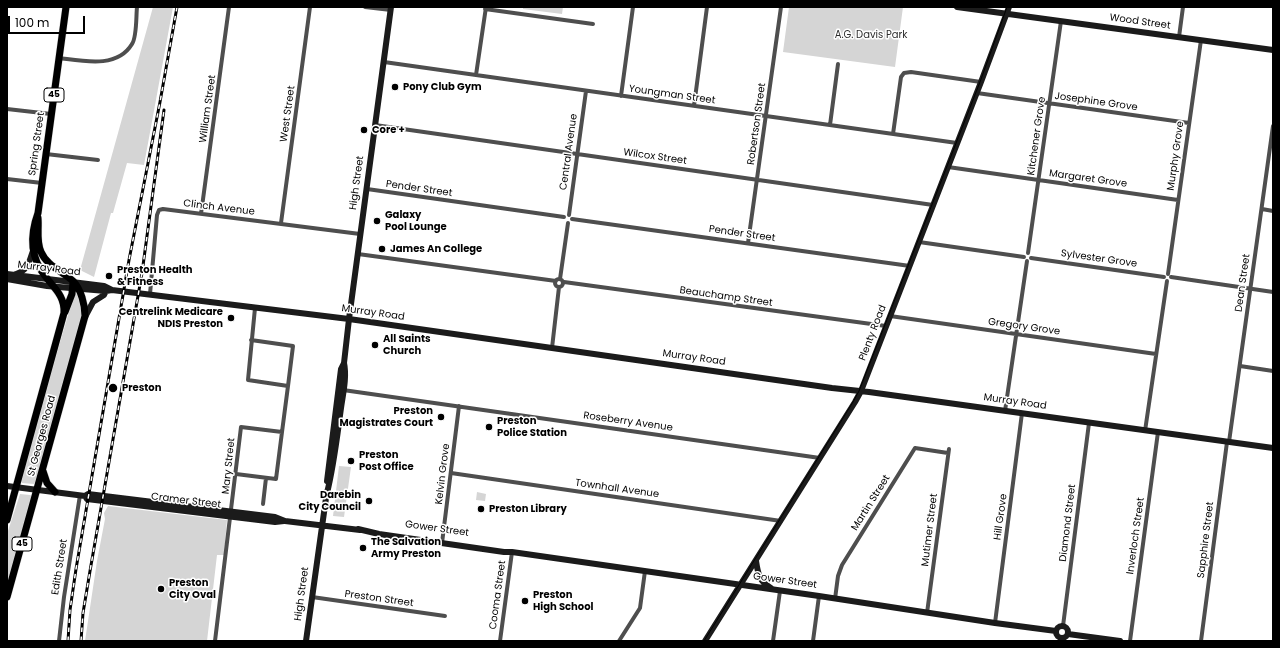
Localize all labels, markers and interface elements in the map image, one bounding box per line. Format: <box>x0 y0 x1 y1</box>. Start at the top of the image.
scale bar <box>10 8 87 34</box>
street label: Wood Street <box>1109 12 1171 32</box>
text: 100 m <box>15 14 49 31</box>
park label: A.G. Davis Park <box>835 29 907 41</box>
street label: William Street <box>197 74 219 144</box>
place label: Pony Club Gym <box>403 81 482 93</box>
marker: Pony Club Gym <box>390 82 400 92</box>
street label: Robertson Street <box>745 82 769 166</box>
street label: Youngman Street <box>628 83 716 107</box>
street label: West Street <box>278 85 298 143</box>
road number: 45 <box>44 88 64 102</box>
street label: Josephine Grove <box>1054 90 1138 114</box>
street label: Kitchener Grove <box>1026 96 1048 176</box>
street label: Spring Street <box>27 112 47 176</box>
street label: Central Avenue <box>558 113 580 191</box>
street label: Murphy Grove <box>1165 121 1187 191</box>
place label: Core + <box>372 124 405 136</box>
marker: Core + <box>359 125 369 135</box>
street label: Wilcox Street <box>623 147 687 167</box>
street label: High Street <box>347 155 367 211</box>
street label: Margaret Grove <box>1048 168 1128 190</box>
street label: Pender Street <box>385 178 453 200</box>
street label: Clinch Avenue <box>183 198 255 218</box>
place label: Galaxy Pool Lounge <box>385 209 447 232</box>
marker: Galaxy Pool Lounge <box>372 216 382 226</box>
street label: Pender Street <box>708 223 776 245</box>
place label: James An College <box>390 243 482 255</box>
marker: James An College <box>377 244 387 254</box>
street label: Sylvester Grove <box>1060 248 1138 270</box>
street label: Dean Street <box>1233 253 1253 313</box>
street label: Murray Road <box>17 259 81 279</box>
place label: Preston Health & Fitness <box>117 264 193 288</box>
marker: Preston Health & Fitness <box>104 271 114 281</box>
street label: Beauchamp Street <box>679 285 773 309</box>
street label: Murray Road <box>341 303 405 323</box>
street label: Plenty Road <box>857 303 889 363</box>
place label: Centrelink Medicare NDIS Preston <box>119 306 223 330</box>
marker: Centrelink Medicare NDIS Preston <box>226 313 236 323</box>
street label: Gregory Grove <box>987 316 1061 338</box>
place label: All Saints Church <box>383 333 431 356</box>
marker: All Saints Church <box>370 340 380 350</box>
street label: Murray Road <box>662 348 726 368</box>
marker: Preston <box>107 382 119 394</box>
place label: Preston <box>122 382 161 394</box>
street label: Murray Road <box>983 392 1047 412</box>
street label: St Georges Road <box>25 394 59 478</box>
place label: Preston Magistrates Court <box>340 405 433 428</box>
street label: Roseberry Avenue <box>583 410 673 434</box>
marker: Preston Magistrates Court <box>436 412 446 422</box>
place label: Preston Police Station <box>497 415 567 438</box>
marker: Preston Police Station <box>484 422 494 432</box>
street label: Mary Street <box>220 437 238 495</box>
street label: Kelvin Grove <box>433 443 453 505</box>
place label: Preston Post Office <box>359 449 414 472</box>
marker: Preston Post Office <box>346 456 356 466</box>
street label: Martin Street <box>849 473 893 533</box>
street label: Townhall Avenue <box>574 477 660 501</box>
street label: Diamond Street <box>1057 484 1079 562</box>
place label: Darebin City Council <box>299 489 361 512</box>
street label: Cramer Street <box>150 491 222 511</box>
street label: Mutimer Street <box>920 493 940 567</box>
street label: Hill Grove <box>992 493 1010 541</box>
marker: Darebin City Council <box>364 496 374 506</box>
street label: Inverloch Street <box>1125 497 1147 575</box>
street label: Sapphire Street <box>1195 501 1217 579</box>
place label: Preston Library <box>489 503 567 515</box>
marker: Preston Library <box>476 504 486 514</box>
street label: Gower Street <box>404 519 470 539</box>
place label: The Salvation Army Preston <box>371 536 441 560</box>
road number: 45 <box>12 537 32 551</box>
street label: Edith Street <box>50 538 70 596</box>
marker: The Salvation Army Preston <box>358 543 368 553</box>
street label: Cooma Street <box>487 560 509 630</box>
street label: High Street <box>292 566 312 622</box>
street label: Gower Street <box>752 571 818 591</box>
place label: Preston City Oval <box>169 577 216 600</box>
marker: Preston City Oval <box>156 584 166 594</box>
street label: Preston Street <box>344 588 414 610</box>
place label: Preston High School <box>533 589 594 612</box>
marker: Preston High School <box>520 596 530 606</box>

